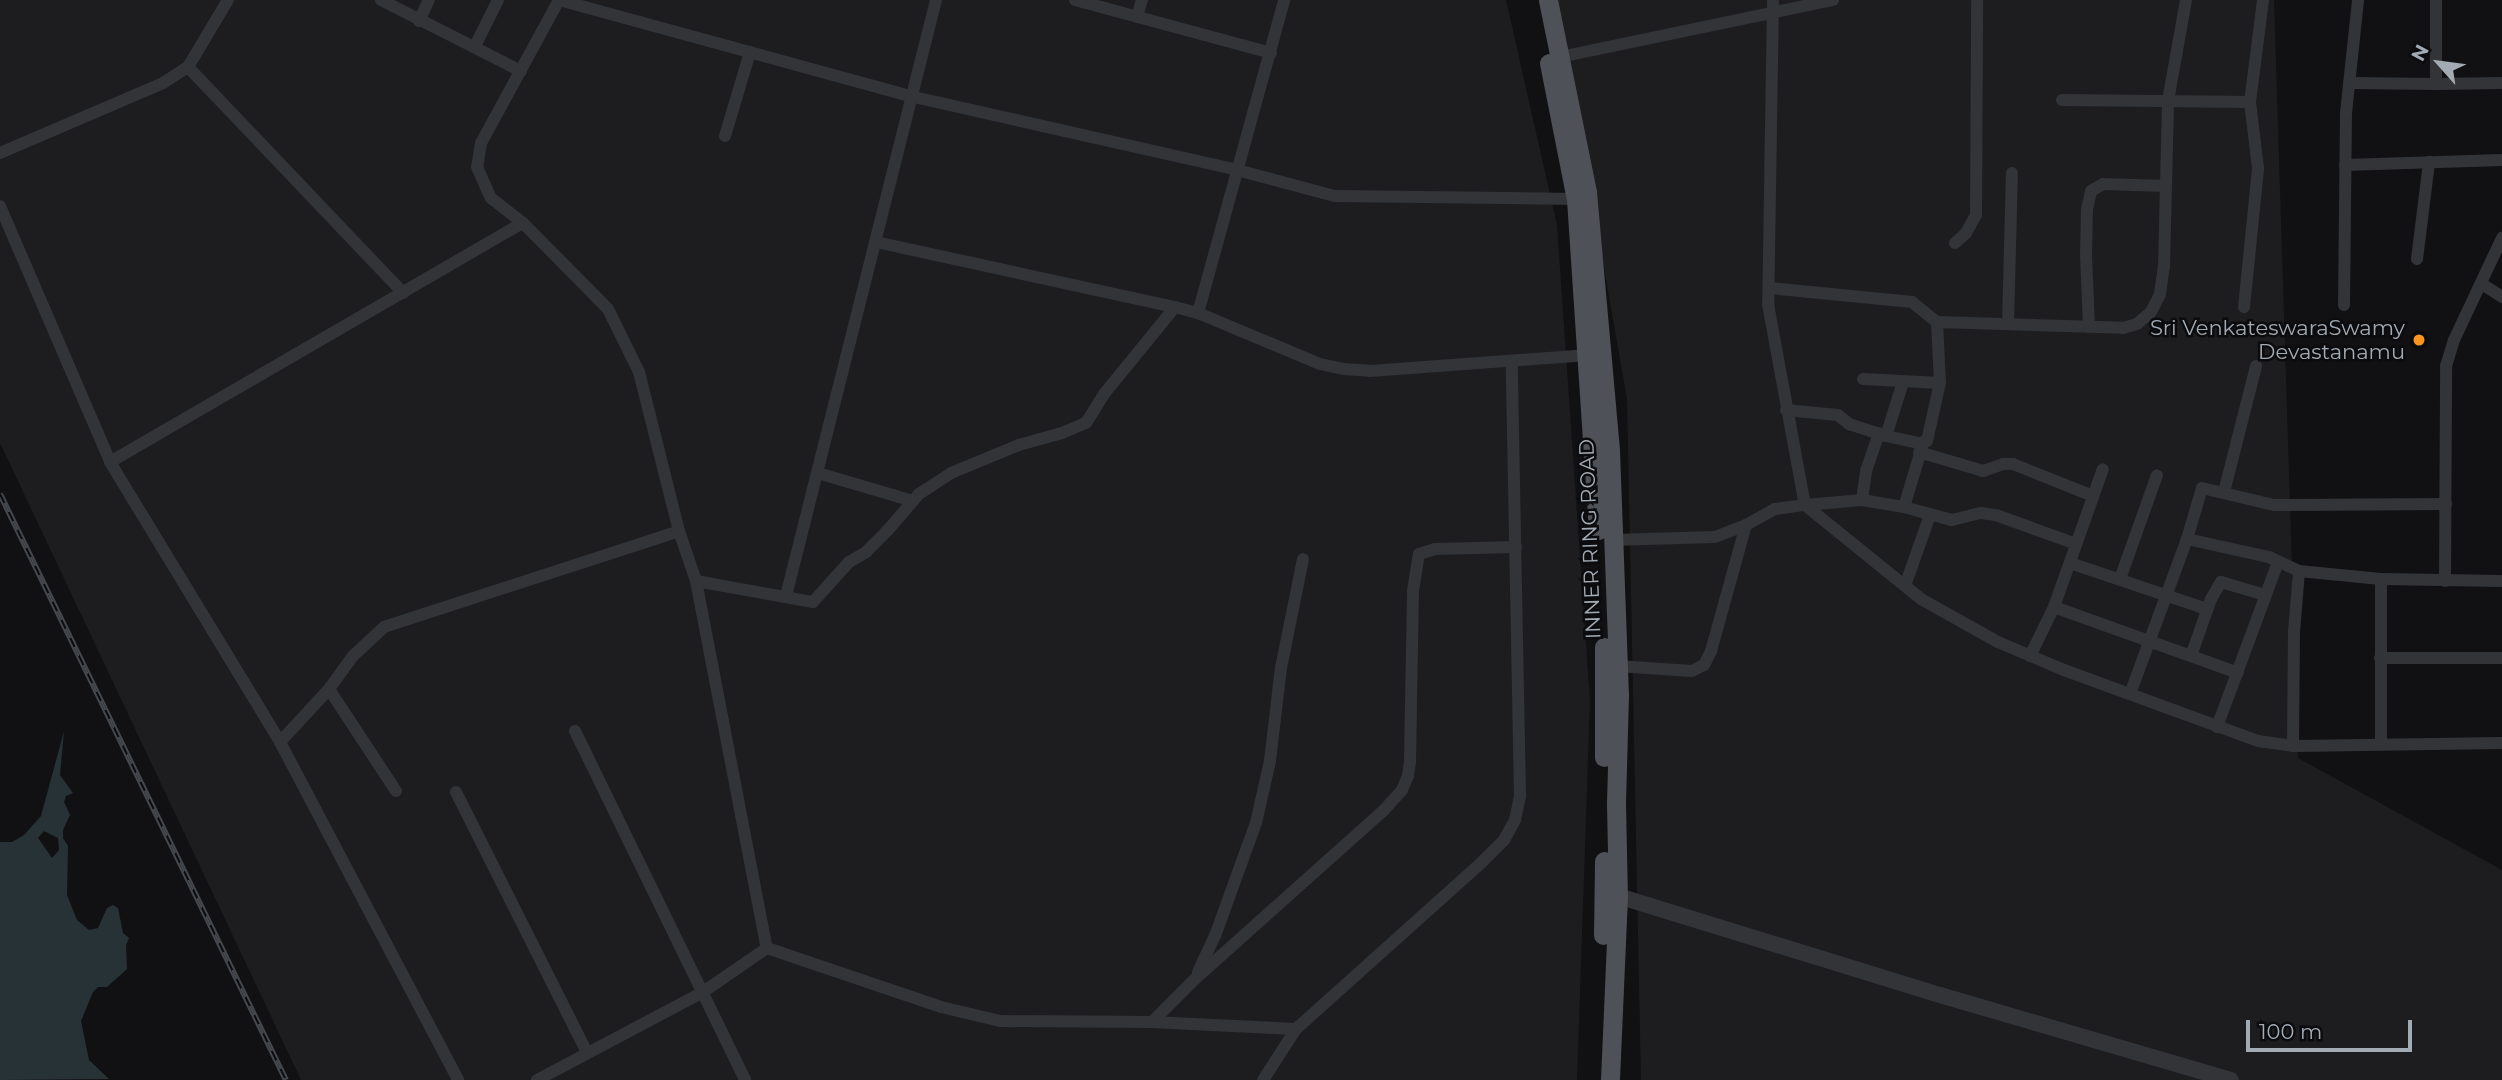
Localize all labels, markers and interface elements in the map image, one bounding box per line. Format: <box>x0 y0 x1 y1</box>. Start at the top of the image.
north arrow <box>2404 28 2474 98</box>
text: N <box>2406 41 2434 65</box>
place label: Sri VenkateswaraSwamy Devastanamu <box>2150 315 2405 365</box>
marker: Sri VenkateswaraSwamy Devastanamu <box>2411 332 2427 348</box>
street label: INNER RING ROAD <box>1574 438 1606 640</box>
scale bar <box>2250 1006 2416 1050</box>
text: 100 m <box>2259 1019 2322 1044</box>

